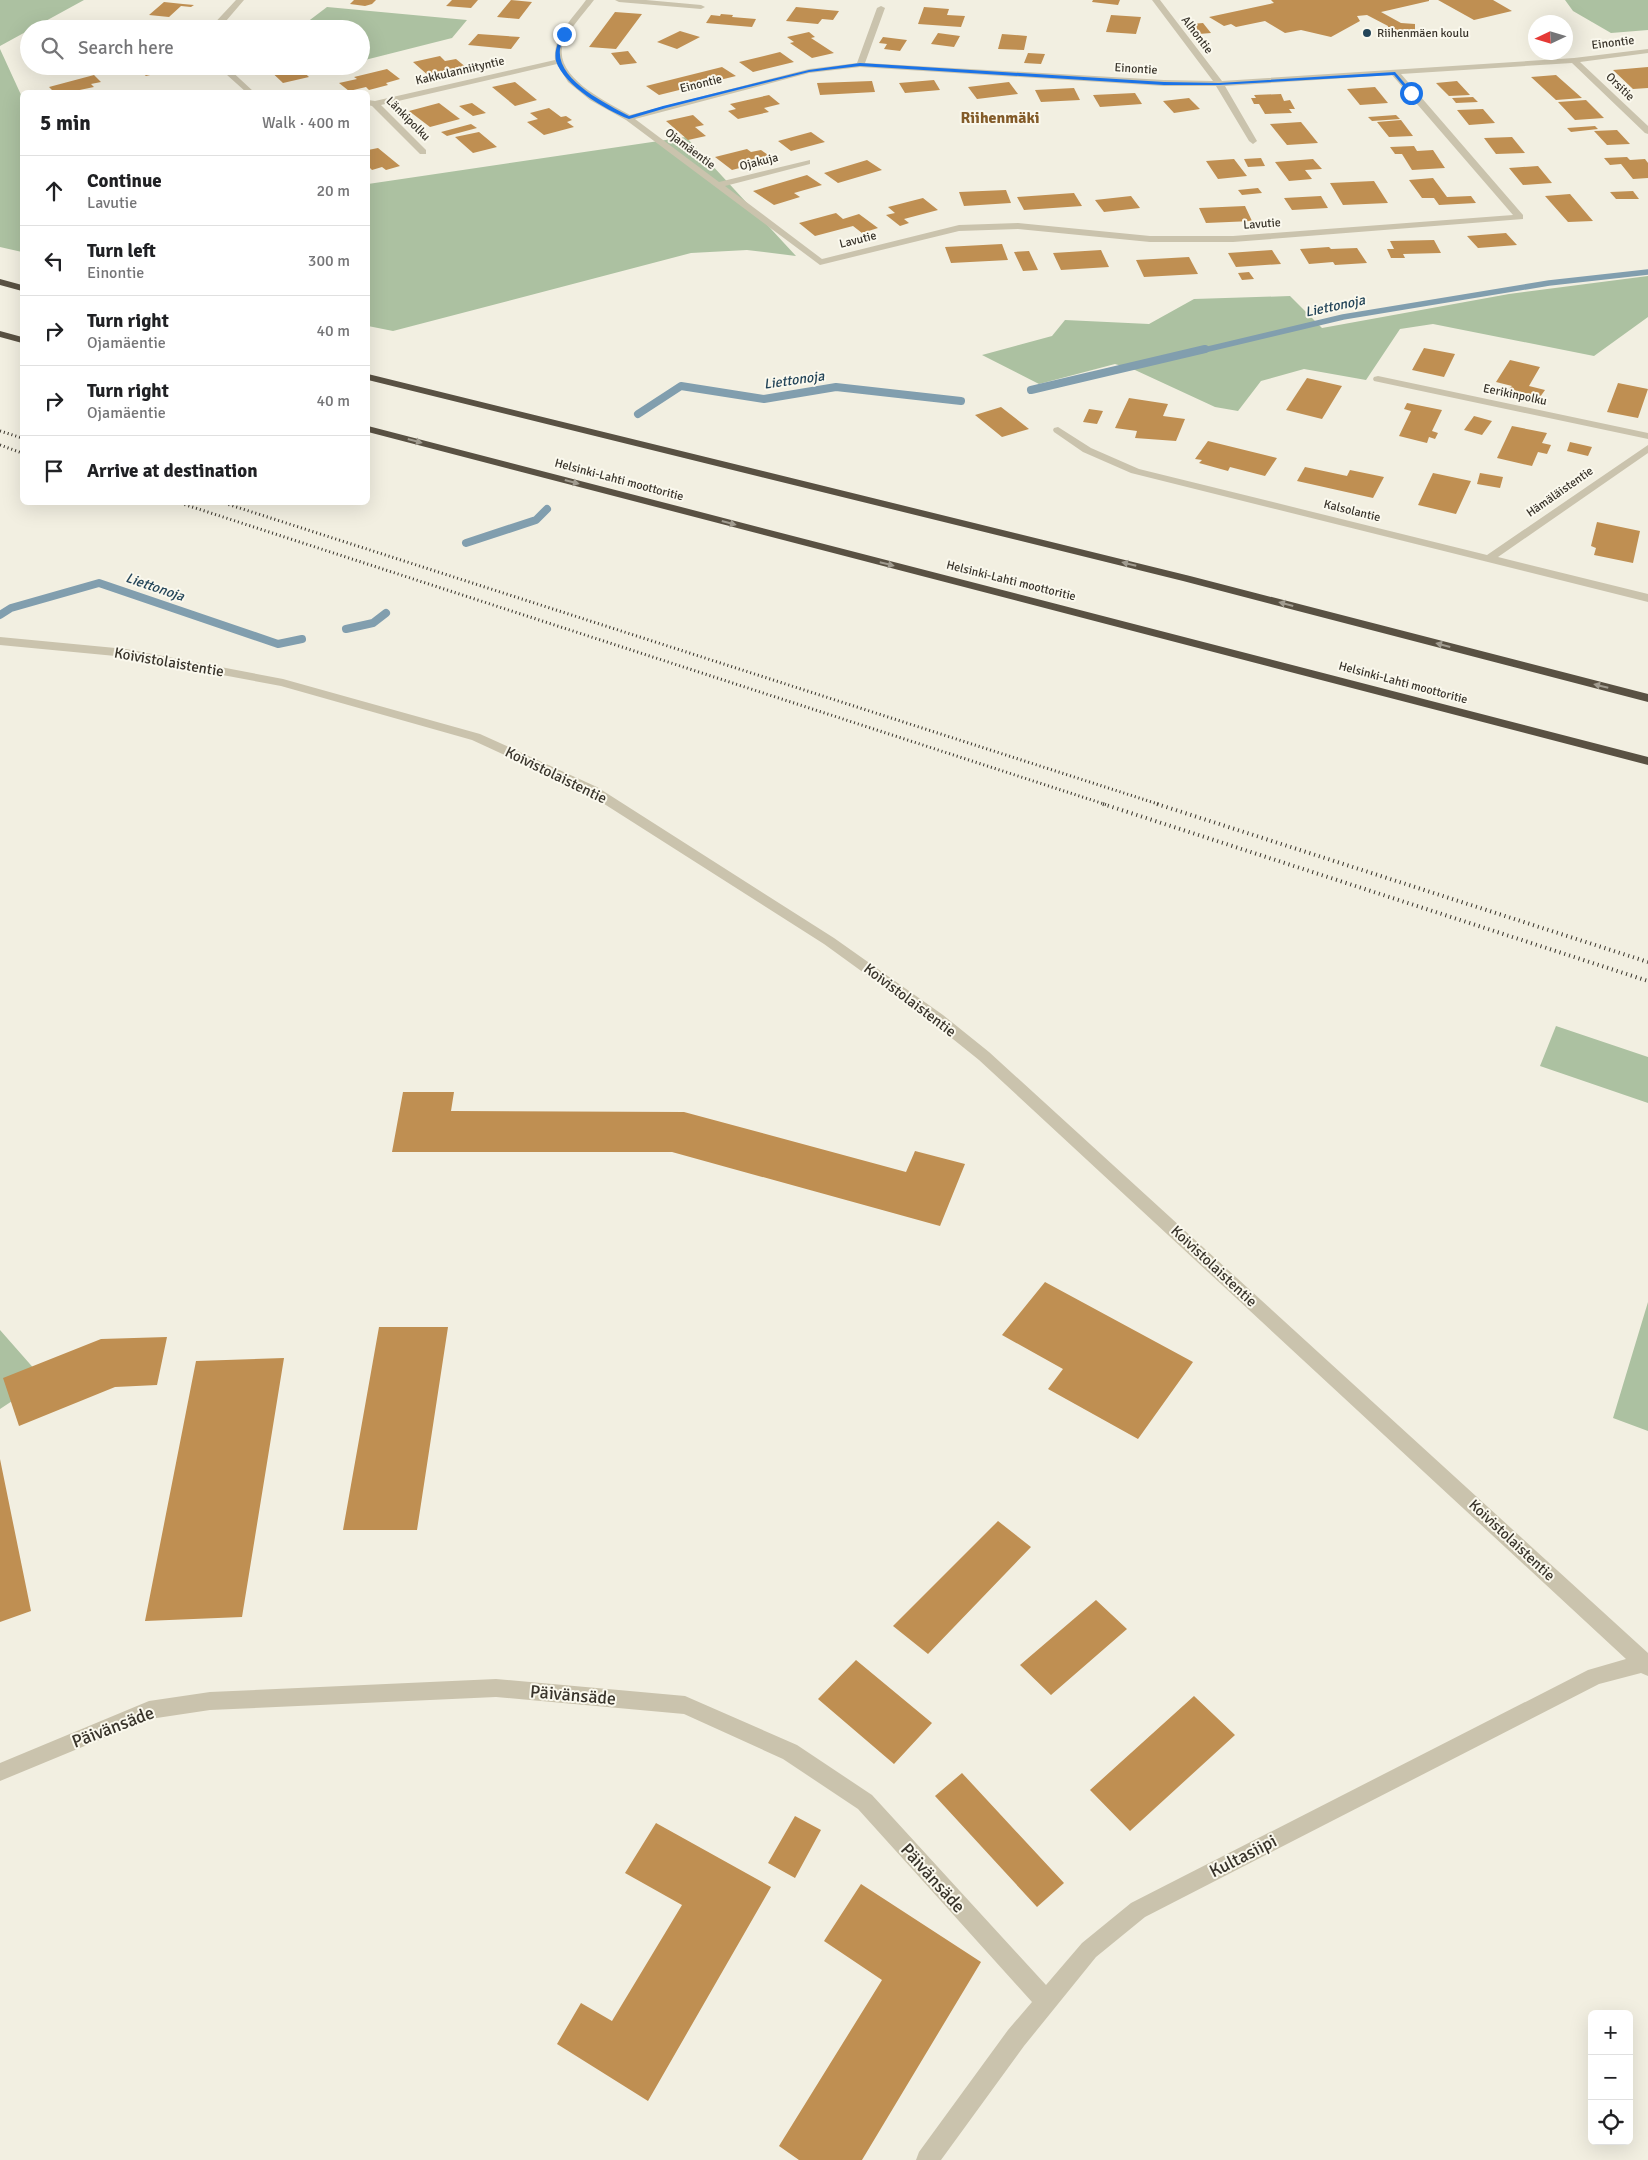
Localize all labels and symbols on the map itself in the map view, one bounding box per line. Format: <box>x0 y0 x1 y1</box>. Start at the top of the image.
street label: Alhontie <box>1178 13 1216 57</box>
north arrow <box>1528 15 1573 60</box>
route end <box>553 23 576 46</box>
place label: Riihenmäen koulu <box>1377 26 1469 41</box>
marker: Riihenmäen koulu <box>1361 27 1373 39</box>
street label: Einontie <box>1591 33 1635 53</box>
street label: Kakkulanniityntie <box>414 53 506 89</box>
street label: Einontie <box>1114 60 1158 78</box>
street label: Orsitie <box>1602 70 1638 104</box>
street label: Einontie <box>678 72 724 96</box>
route start <box>1400 82 1423 105</box>
street label: Länkipolku <box>383 94 433 144</box>
district label: Riihenmäki <box>961 108 1039 128</box>
street label: Ojamäentie <box>662 125 718 173</box>
street label: Ojakuja <box>738 150 780 174</box>
street label: Lavutie <box>1243 215 1281 233</box>
street label: Lavutie <box>838 228 878 252</box>
water label: Liettonoja <box>1304 291 1367 321</box>
water label: Liettonoja <box>763 367 826 393</box>
street label: Eerikinpolku <box>1482 381 1548 409</box>
one-way arrow <box>407 438 422 446</box>
street label: Helsinki-Lahti moottoritie <box>553 456 685 504</box>
street label: Hämäläistentie <box>1524 463 1596 521</box>
one-way arrow <box>564 478 580 486</box>
street label: Kalsolantie <box>1322 497 1382 525</box>
one-way arrow <box>722 519 737 527</box>
street label: Helsinki-Lahti moottoritie <box>945 558 1077 604</box>
one-way arrow <box>879 560 894 568</box>
one-way arrow <box>1121 560 1136 568</box>
water label: Liettonoja <box>124 569 187 605</box>
one-way arrow <box>1279 600 1294 608</box>
one-way arrow <box>1436 641 1451 649</box>
street label: Koivistolaistentie <box>113 643 225 681</box>
street label: Helsinki-Lahti moottoritie <box>1337 659 1469 707</box>
one-way arrow <box>1593 682 1608 690</box>
street label: Koivistolaistentie <box>502 743 610 807</box>
street label: Koivistolaistentie <box>860 959 960 1041</box>
street label: Koivistolaistentie <box>1167 1222 1261 1310</box>
street label: Koivistolaistentie <box>1465 1496 1559 1584</box>
street label: Päivänsäde <box>529 1680 617 1710</box>
street label: Päivänsäde <box>69 1701 157 1753</box>
street label: Kultasiipi <box>1206 1830 1280 1882</box>
street label: Päivänsäde <box>896 1839 970 1917</box>

